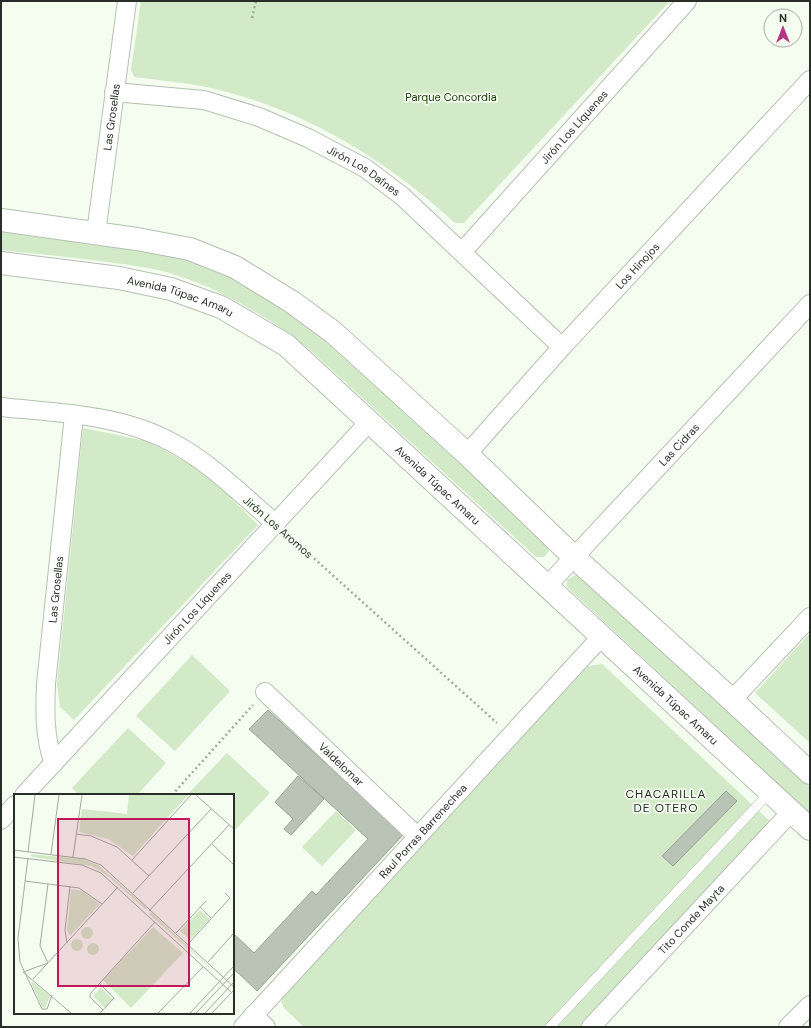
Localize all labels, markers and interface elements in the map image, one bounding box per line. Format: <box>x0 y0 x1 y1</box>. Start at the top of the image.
north arrow <box>763 8 803 48</box>
text: N <box>779 11 787 25</box>
street label: Las Grosellas <box>100 83 123 151</box>
street label: Jirón Los Líquenes <box>537 87 611 167</box>
park label: Parque Concordia <box>405 90 497 104</box>
street label: Jirón Los Dafnes <box>325 142 403 199</box>
street label: Los Hinojos <box>613 240 662 292</box>
street label: Avenida Túpac Amaru <box>126 273 236 320</box>
street label: Las Cidras <box>656 420 702 469</box>
street label: Avenida Túpac Amaru <box>392 442 483 528</box>
street label: Jirón Los Aromos <box>240 493 316 561</box>
street label: Las Grosellas <box>45 555 66 624</box>
street label: Jirón Los Líquenes <box>160 568 234 647</box>
street label: Avenida Túpac Amaru <box>630 662 721 748</box>
street label: Valdelomar <box>316 739 367 789</box>
street label: Raul Porras Barrenechea <box>376 781 470 881</box>
district label: CHACARILLA DE OTERO <box>625 786 707 816</box>
inset map <box>14 794 234 1014</box>
street label: Tito Conde Mayta <box>655 881 727 957</box>

